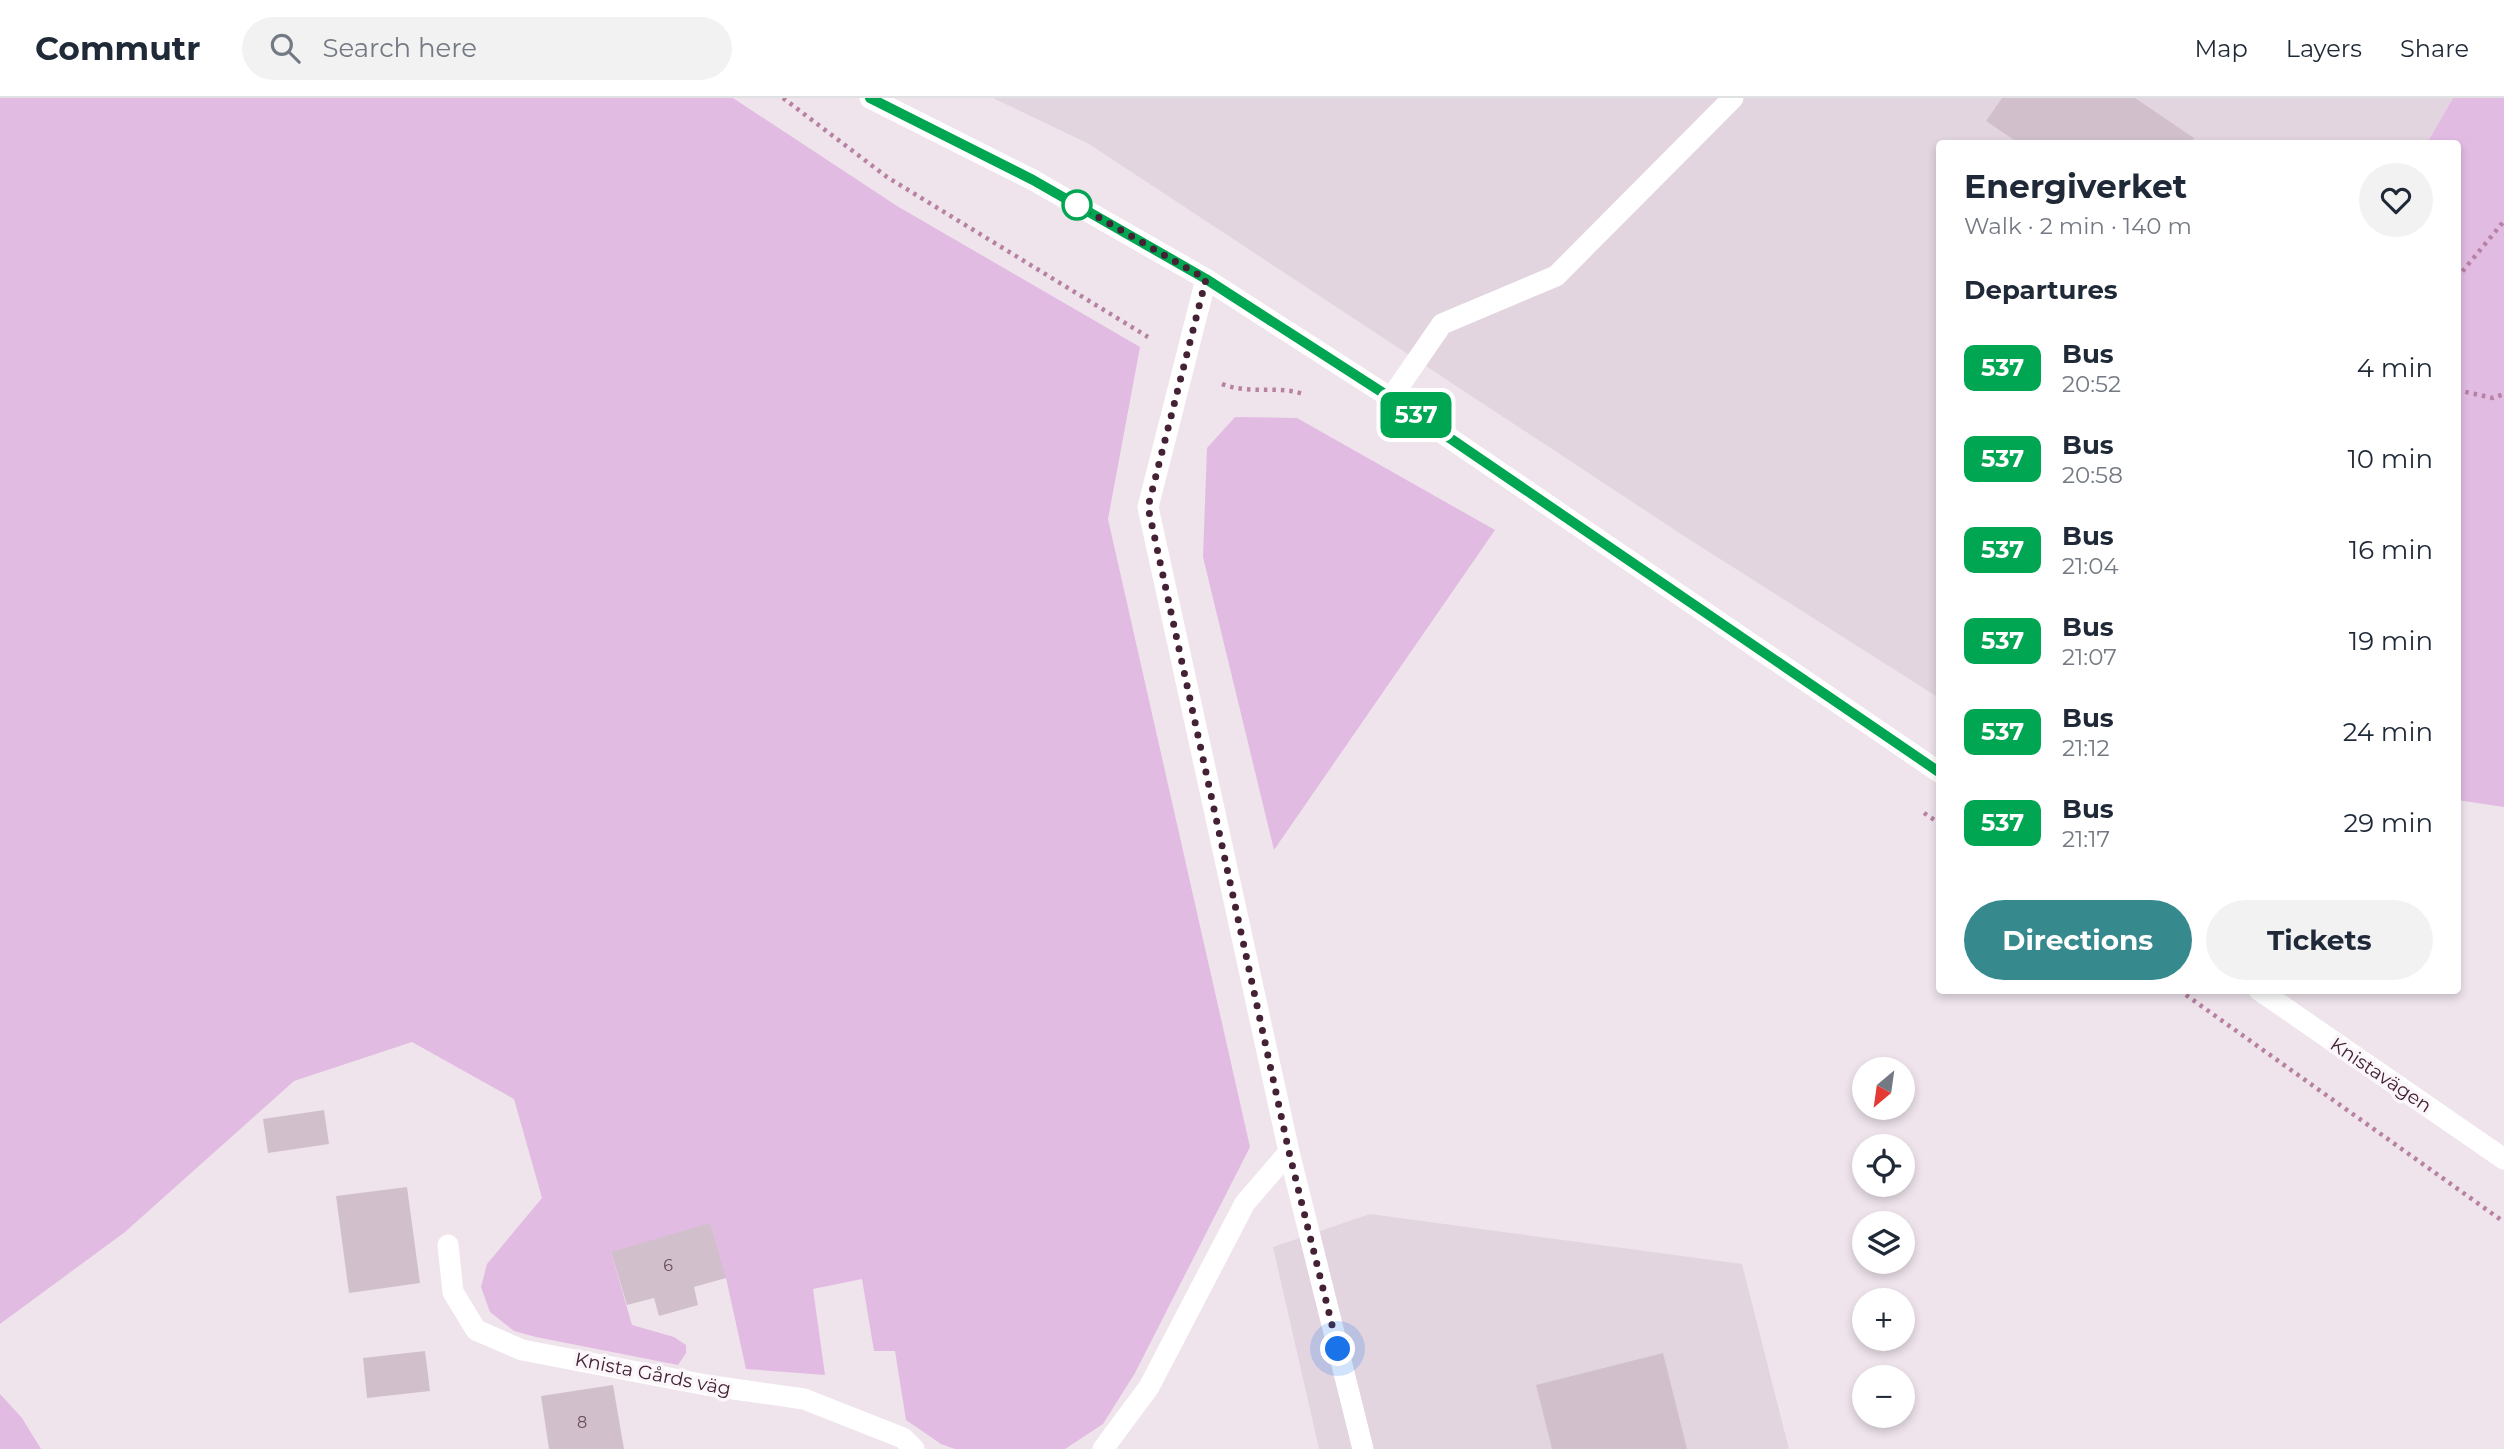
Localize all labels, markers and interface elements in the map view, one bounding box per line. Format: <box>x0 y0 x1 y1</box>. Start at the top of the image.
search box <box>242 17 732 80</box>
text: Commutr <box>35 28 200 68</box>
icon: search <box>266 29 304 67</box>
text: Search here <box>322 32 477 64</box>
text: Map <box>2194 34 2248 63</box>
text: Layers <box>2286 34 2362 63</box>
text: Share <box>2400 34 2469 63</box>
button: heart <box>2359 163 2433 237</box>
text: Energiverket <box>1964 166 2187 206</box>
unlabelled marker <box>1062 190 1092 220</box>
text: Walk · 2 min · 140 m <box>1964 212 2192 240</box>
text: Departures <box>1964 274 2118 306</box>
text: Bus <box>2062 338 2114 370</box>
text: 4 min <box>2357 352 2433 384</box>
text: 537 <box>1981 353 2024 382</box>
text: 20:52 <box>2062 370 2121 398</box>
line badge: 537 <box>1376 392 1456 438</box>
text: 537 <box>1394 400 1438 429</box>
text: Bus <box>2062 429 2114 461</box>
text: 10 min <box>2347 443 2433 475</box>
text: 537 <box>1981 444 2024 473</box>
text: 20:58 <box>2062 461 2123 489</box>
text: Bus <box>2062 520 2114 552</box>
text: 16 min <box>2349 534 2433 566</box>
text: 537 <box>1981 535 2024 564</box>
text: 21:04 <box>2062 552 2119 580</box>
text: Bus <box>2062 611 2114 643</box>
text: 19 min <box>2349 625 2433 657</box>
text: 537 <box>1981 626 2024 655</box>
text: 21:07 <box>2062 643 2117 671</box>
text: Bus <box>2062 702 2114 734</box>
text: 24 min <box>2343 716 2433 748</box>
text: 537 <box>1981 717 2024 746</box>
text: 21:12 <box>2062 734 2110 762</box>
text: Bus <box>2062 793 2114 825</box>
text: 29 min <box>2343 807 2433 839</box>
text: 537 <box>1981 808 2024 837</box>
text: 21:17 <box>2062 825 2110 853</box>
button: Directions <box>1964 900 2192 980</box>
button: Tickets <box>2206 900 2433 980</box>
street label: Knistavägen <box>2326 1033 2436 1117</box>
north arrow <box>1852 1057 1914 1120</box>
map controls <box>1852 1057 1915 1428</box>
button: locate <box>1852 1134 1915 1197</box>
button: layers <box>1852 1211 1915 1274</box>
house number: 6 <box>663 1256 673 1275</box>
button: + <box>1852 1288 1915 1351</box>
your location <box>1320 1331 1355 1366</box>
street label: Knista Gårds väg <box>573 1348 733 1400</box>
button: − <box>1852 1365 1915 1428</box>
house number: 8 <box>577 1413 587 1432</box>

